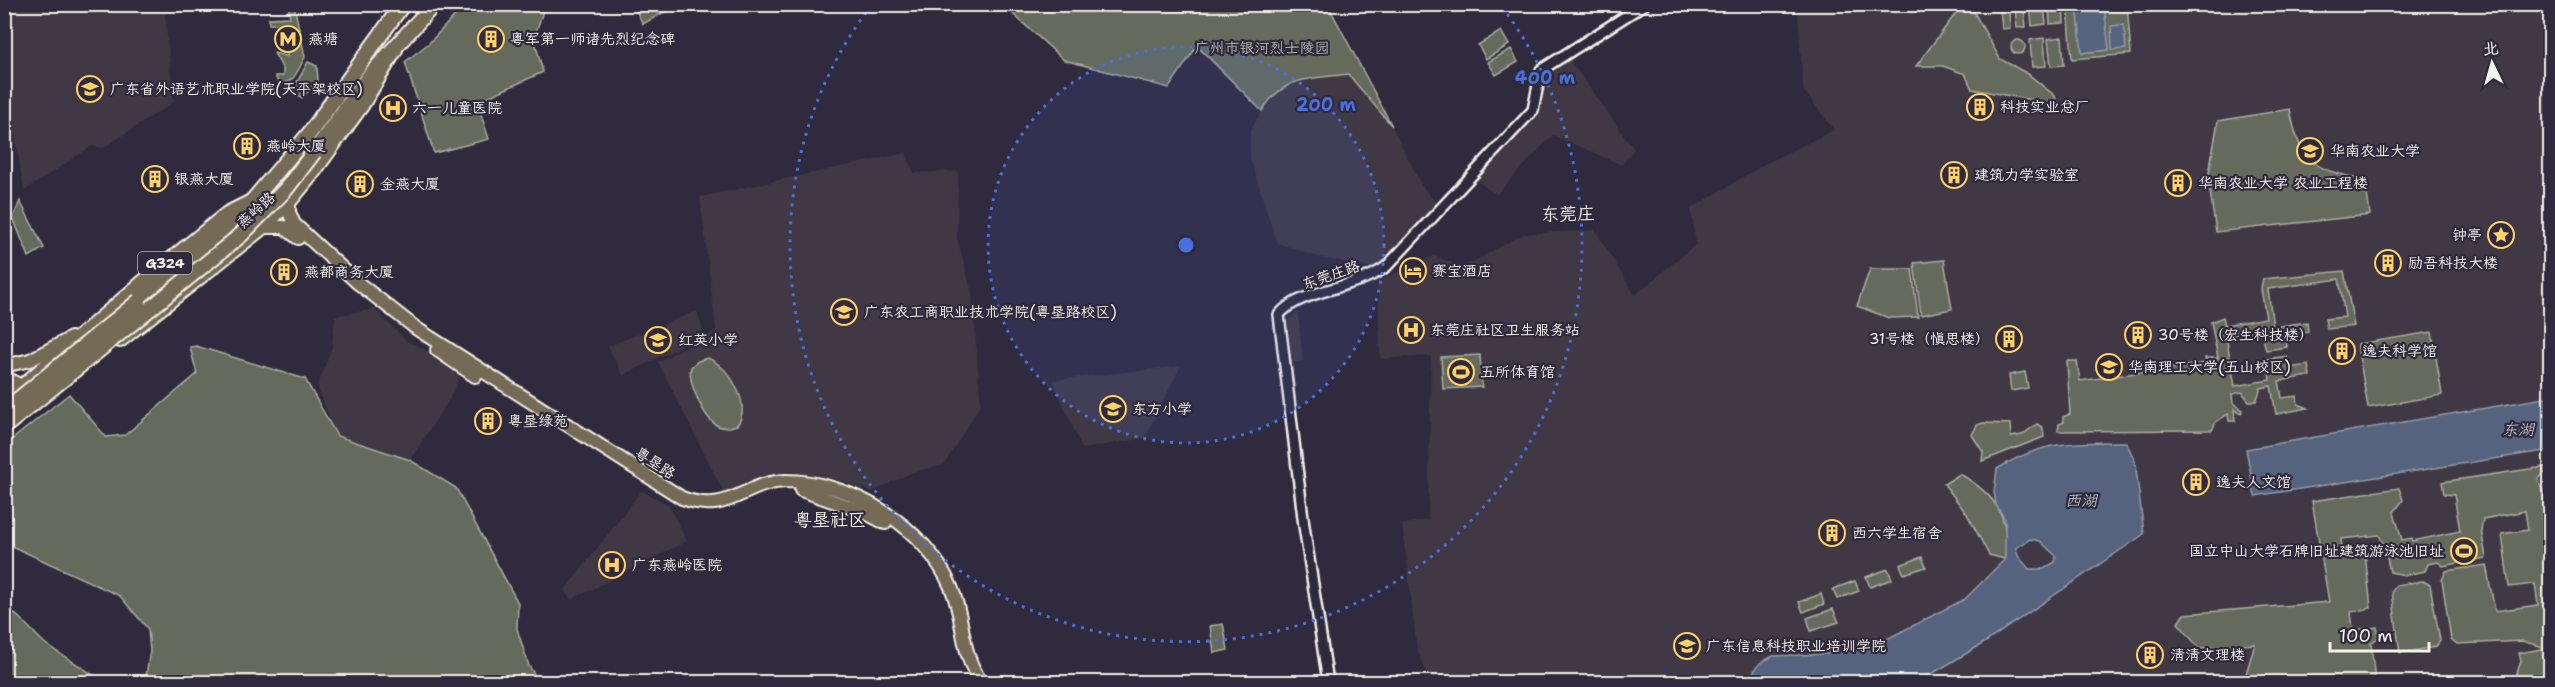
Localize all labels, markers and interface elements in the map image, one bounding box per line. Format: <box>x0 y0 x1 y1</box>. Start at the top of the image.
metro station icon: 燕塘 <box>273 24 303 54</box>
building icon: 粤军第一师诸先烈纪念碑 <box>476 24 506 54</box>
place label: 燕塘 <box>308 29 338 49</box>
place label: 粤军第一师诸先烈纪念碑 <box>510 29 675 49</box>
north arrow <box>2462 33 2522 93</box>
text: 北 <box>2482 37 2500 60</box>
park label: 广州市银河烈士陵园 <box>1194 38 1330 58</box>
text: 400 m <box>1515 66 1576 90</box>
school or university icon: 广东省外语艺术职业学院(天平架校区) <box>75 74 105 104</box>
place label: 广东省外语艺术职业学院(天平架校区) <box>110 79 363 99</box>
building icon: 科技实业总厂 <box>1965 92 1995 122</box>
hospital icon: 六一儿童医院 <box>378 93 408 123</box>
text: 200 m <box>1296 93 1357 117</box>
place label: 科技实业总厂 <box>2000 97 2090 117</box>
place label: 六一儿童医院 <box>412 98 502 118</box>
building icon: 燕岭大厦 <box>232 131 262 161</box>
place label: 燕岭大厦 <box>266 136 326 156</box>
school or university icon: 华南农业大学 <box>2295 136 2325 166</box>
place label: 华南农业大学 <box>2330 141 2420 161</box>
building icon: 建筑力学实验室 <box>1939 160 1969 190</box>
building icon: 银燕大厦 <box>140 164 170 194</box>
place label: 建筑力学实验室 <box>1974 165 2079 185</box>
building icon: 华南农业大学 农业工程楼 <box>2163 168 2193 198</box>
place label: 银燕大厦 <box>174 169 234 189</box>
building icon: 金燕大厦 <box>345 169 375 199</box>
place label: 华南农业大学 农业工程楼 <box>2198 173 2368 193</box>
place label: 金燕大厦 <box>380 174 440 194</box>
street label: 燕岭路 <box>233 188 279 232</box>
district label: 东莞庄 <box>1541 202 1595 226</box>
place icon: 钟亭 <box>2486 220 2516 250</box>
place label: 钟亭 <box>2452 225 2482 245</box>
centre of rings <box>1176 235 1196 255</box>
building icon: 励吾科技大楼 <box>2373 248 2403 278</box>
road number: G324 <box>138 252 192 274</box>
place label: 励吾科技大楼 <box>2408 253 2498 273</box>
street label: 东莞庄路 <box>1299 256 1363 294</box>
hotel icon: 赛宝酒店 <box>1398 256 1428 286</box>
building icon: 燕都商务大厦 <box>269 257 299 287</box>
place label: 赛宝酒店 <box>1432 261 1492 281</box>
place label: 燕都商务大厦 <box>304 262 394 282</box>
school or university icon: 广东农工商职业技术学院(粤垦路校区) <box>829 297 859 327</box>
place label: 广东农工商职业技术学院(粤垦路校区) <box>864 302 1117 322</box>
hospital icon: 东莞庄社区卫生服务站 <box>1396 315 1426 345</box>
place label: 东莞庄社区卫生服务站 <box>1430 320 1580 340</box>
building icon: 30号楼（宏生科技楼） <box>2123 320 2153 350</box>
building icon: 31号楼（慎思楼） <box>1994 324 2024 354</box>
school or university icon: 红英小学 <box>643 325 673 355</box>
place label: 30号楼（宏生科技楼） <box>2158 325 2314 345</box>
place label: 31号楼（慎思楼） <box>1869 329 1990 349</box>
place label: 红英小学 <box>678 330 738 350</box>
building icon: 逸夫科学馆 <box>2327 336 2357 366</box>
place label: 逸夫科学馆 <box>2362 341 2437 361</box>
school or university icon: 华南理工大学(五山校区) <box>2094 352 2124 382</box>
sports icon: 五所体育馆 <box>1446 357 1476 387</box>
place label: 华南理工大学(五山校区) <box>2128 357 2291 377</box>
place label: 五所体育馆 <box>1480 362 1555 382</box>
school or university icon: 东方小学 <box>1098 394 1128 424</box>
place label: 东方小学 <box>1132 399 1192 419</box>
building icon: 粤垦绿苑 <box>473 406 503 436</box>
place label: 粤垦绿苑 <box>508 411 568 431</box>
water label: 东湖 <box>2502 419 2536 440</box>
street label: 粤垦路 <box>631 442 679 484</box>
building icon: 逸夫人文馆 <box>2181 467 2211 497</box>
place label: 逸夫人文馆 <box>2216 472 2291 492</box>
water label: 西湖 <box>2065 490 2099 511</box>
district label: 粤垦社区 <box>794 508 866 532</box>
building icon: 西六学生宿舍 <box>1817 518 1847 548</box>
place label: 西六学生宿舍 <box>1852 523 1942 543</box>
sports icon: 国立中山大学石牌旧址建筑游泳池旧址 <box>2449 536 2479 566</box>
place label: 国立中山大学石牌旧址建筑游泳池旧址 <box>2189 541 2444 561</box>
hospital icon: 广东燕岭医院 <box>597 550 627 580</box>
place label: 广东燕岭医院 <box>632 555 722 575</box>
scale bar <box>2330 615 2429 653</box>
text: 100 m <box>2339 624 2393 648</box>
school or university icon: 广东信息科技职业培训学院 <box>1672 631 1702 661</box>
place label: 广东信息科技职业培训学院 <box>1706 636 1886 656</box>
building icon: 清清文理楼 <box>2135 640 2165 670</box>
place label: 清清文理楼 <box>2170 645 2245 665</box>

